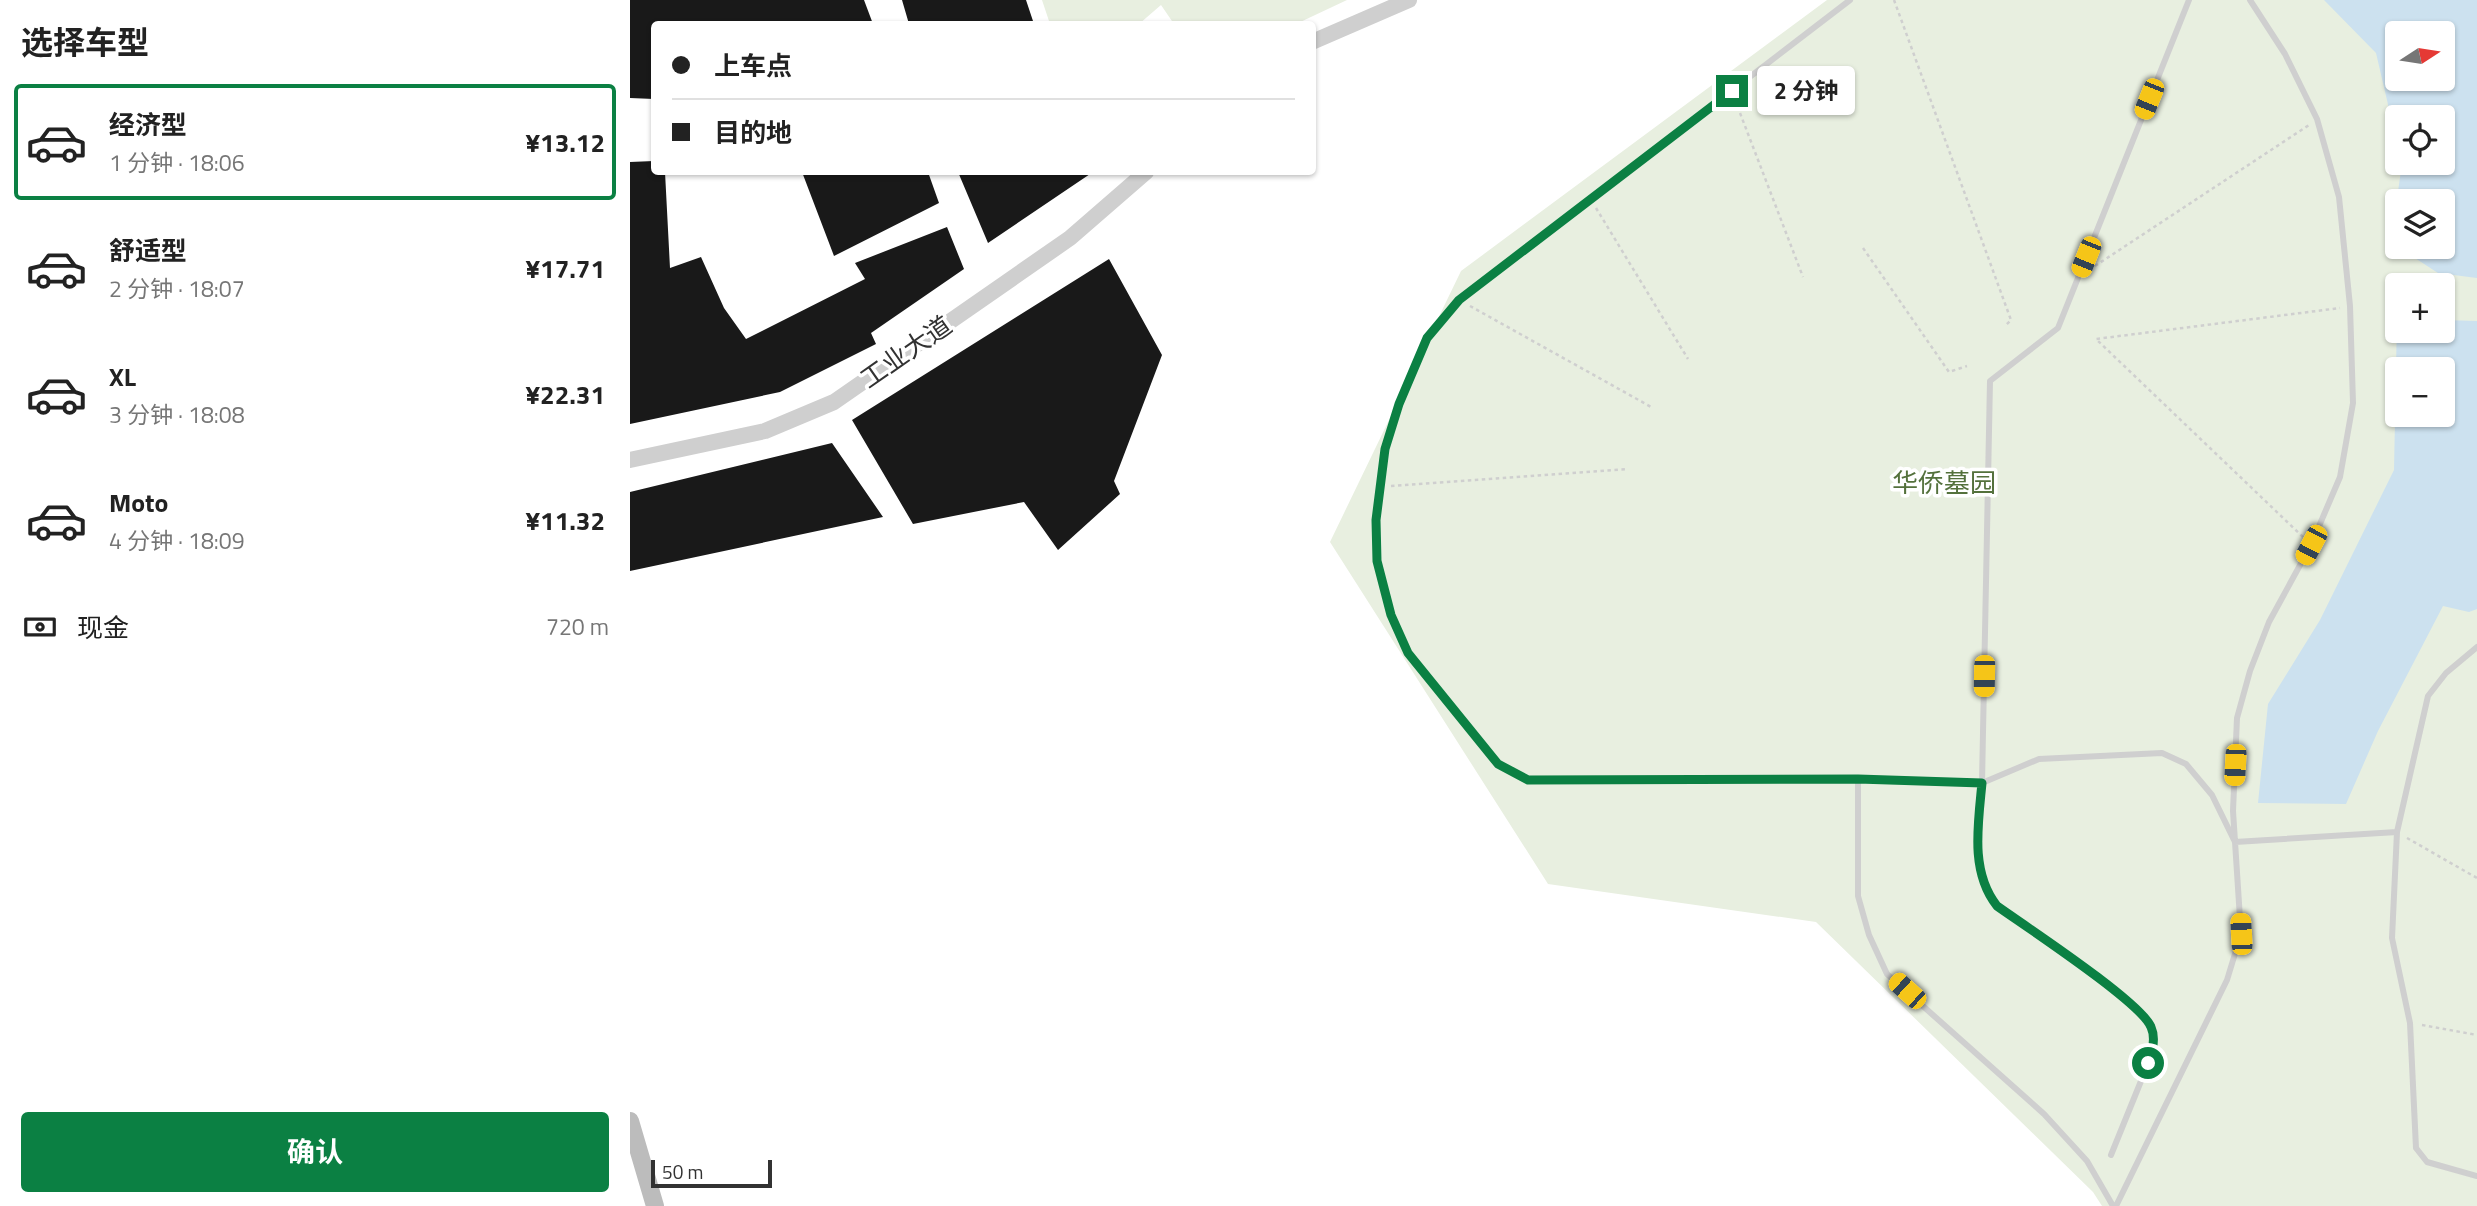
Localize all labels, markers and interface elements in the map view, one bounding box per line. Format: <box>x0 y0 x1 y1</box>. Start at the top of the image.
text: 选择车型 <box>21 18 149 66</box>
north arrow <box>2385 21 2455 91</box>
map controls <box>2385 21 2455 427</box>
text: 上车点 <box>714 46 792 85</box>
callout: 2 分钟 <box>1756 66 1854 116</box>
text: 2 分钟 <box>1774 73 1838 108</box>
route end <box>1716 75 1748 107</box>
car <box>2132 76 2167 122</box>
text: 经济型 <box>109 105 187 144</box>
button: locate <box>2385 105 2455 175</box>
icon: car <box>25 111 88 174</box>
text: 目的地 <box>714 113 792 152</box>
text: ¥13.12 <box>526 123 605 162</box>
text: 1 分钟 · 18:06 <box>109 145 245 180</box>
button: layers <box>2385 189 2455 259</box>
text: 舒适型 <box>109 231 187 270</box>
car <box>2069 234 2104 280</box>
icon: car <box>25 237 88 300</box>
text: ¥17.71 <box>526 249 605 288</box>
text: 2 分钟 · 18:07 <box>109 271 245 306</box>
button: + <box>2385 273 2455 343</box>
street label: 工业大道 <box>852 306 960 397</box>
text: XL <box>109 357 136 396</box>
button: − <box>2385 357 2455 427</box>
icon: car <box>25 363 88 426</box>
text: ¥22.31 <box>526 375 605 414</box>
text: 3 分钟 · 18:08 <box>109 397 245 432</box>
park label: 华侨墓园 <box>1892 463 1996 502</box>
text: Moto <box>109 483 168 522</box>
icon: car <box>25 489 88 552</box>
text: ¥11.32 <box>526 501 605 540</box>
car <box>2292 522 2331 568</box>
text: 4 分钟 · 18:09 <box>109 523 245 558</box>
icon: cash <box>21 608 59 646</box>
text: 现金 <box>77 608 129 647</box>
text: 720 m <box>546 609 609 644</box>
car <box>1974 655 1995 697</box>
car <box>2224 743 2247 787</box>
car <box>2230 912 2253 956</box>
car <box>1885 969 1930 1013</box>
route start <box>2132 1047 2164 1079</box>
button: 确认 <box>21 1112 609 1192</box>
scale bar <box>651 1157 772 1189</box>
text: 50 m <box>662 1157 703 1186</box>

